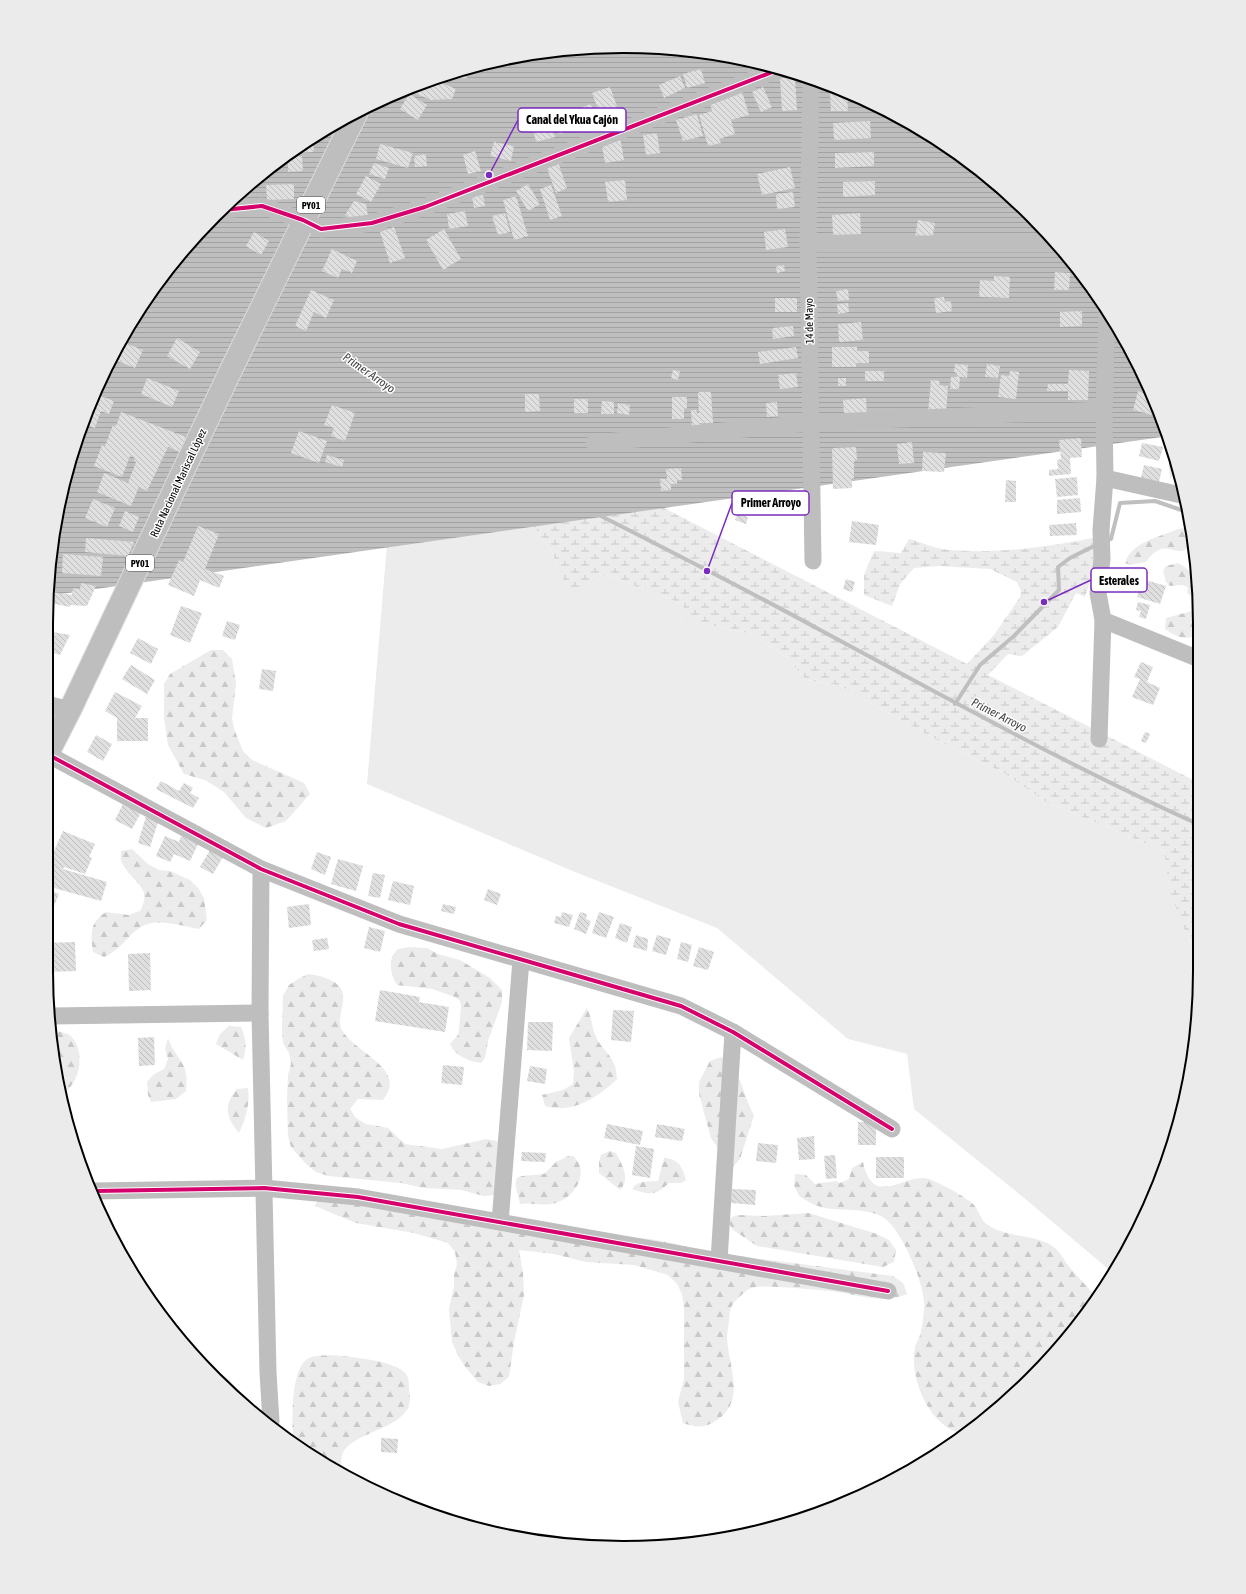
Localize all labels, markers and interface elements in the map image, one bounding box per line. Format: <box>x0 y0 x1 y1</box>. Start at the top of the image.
callout: Canal del Ykua Cajón <box>518 108 626 132</box>
text: Canal del Ykua Cajón <box>526 113 618 127</box>
road number: PY01 <box>297 197 325 213</box>
street label: 14 de Mayo <box>803 298 815 344</box>
water label: Primer Arroyo <box>340 350 398 396</box>
street label: Ruta Nacional Mariscal López <box>148 427 208 539</box>
callout: Primer Arroyo <box>732 491 809 515</box>
text: Primer Arroyo <box>741 496 802 510</box>
road number: PY01 <box>126 555 154 571</box>
callout: Esterales <box>1091 568 1147 592</box>
text: Esterales <box>1099 574 1140 588</box>
water label: Primer Arroyo <box>969 695 1029 735</box>

